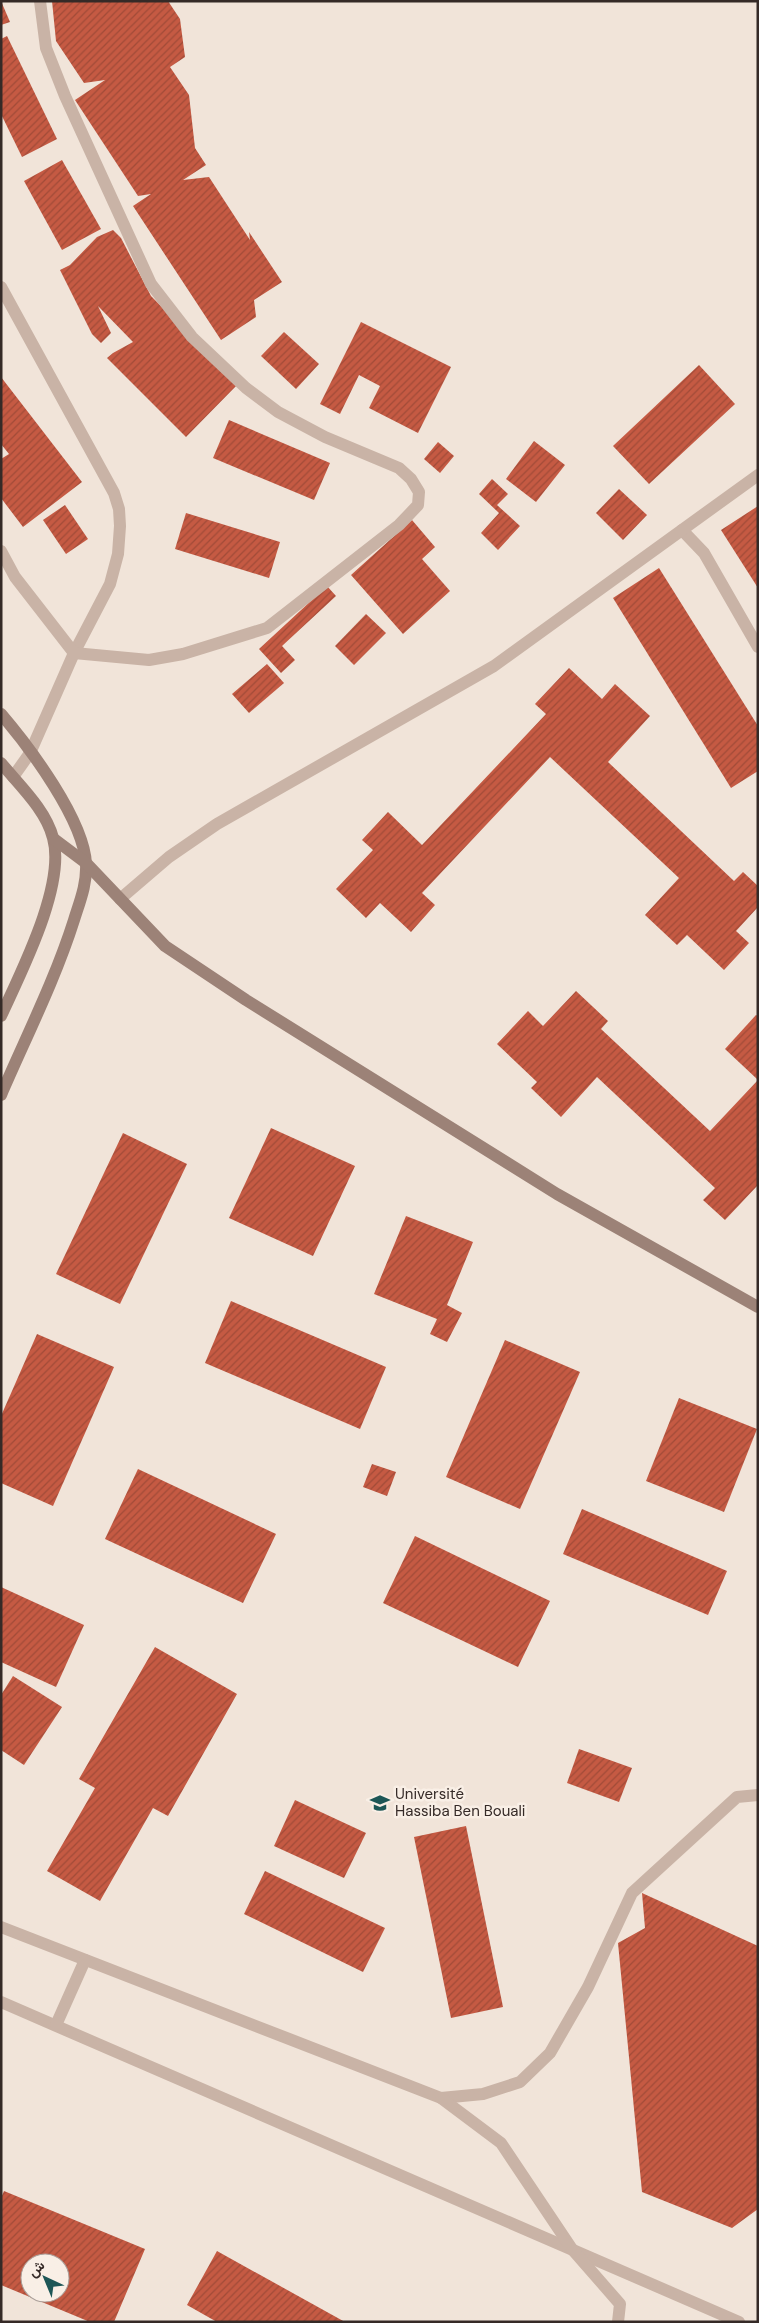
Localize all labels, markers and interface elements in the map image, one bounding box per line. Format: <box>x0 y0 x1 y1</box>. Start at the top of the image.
place label: Université Hassiba Ben Bouali <box>395 1784 525 1821</box>
school or university icon: Université Hassiba Ben Bouali <box>369 1792 391 1814</box>
north arrow <box>20 2253 70 2303</box>
text: ش <box>24 2256 48 2281</box>

